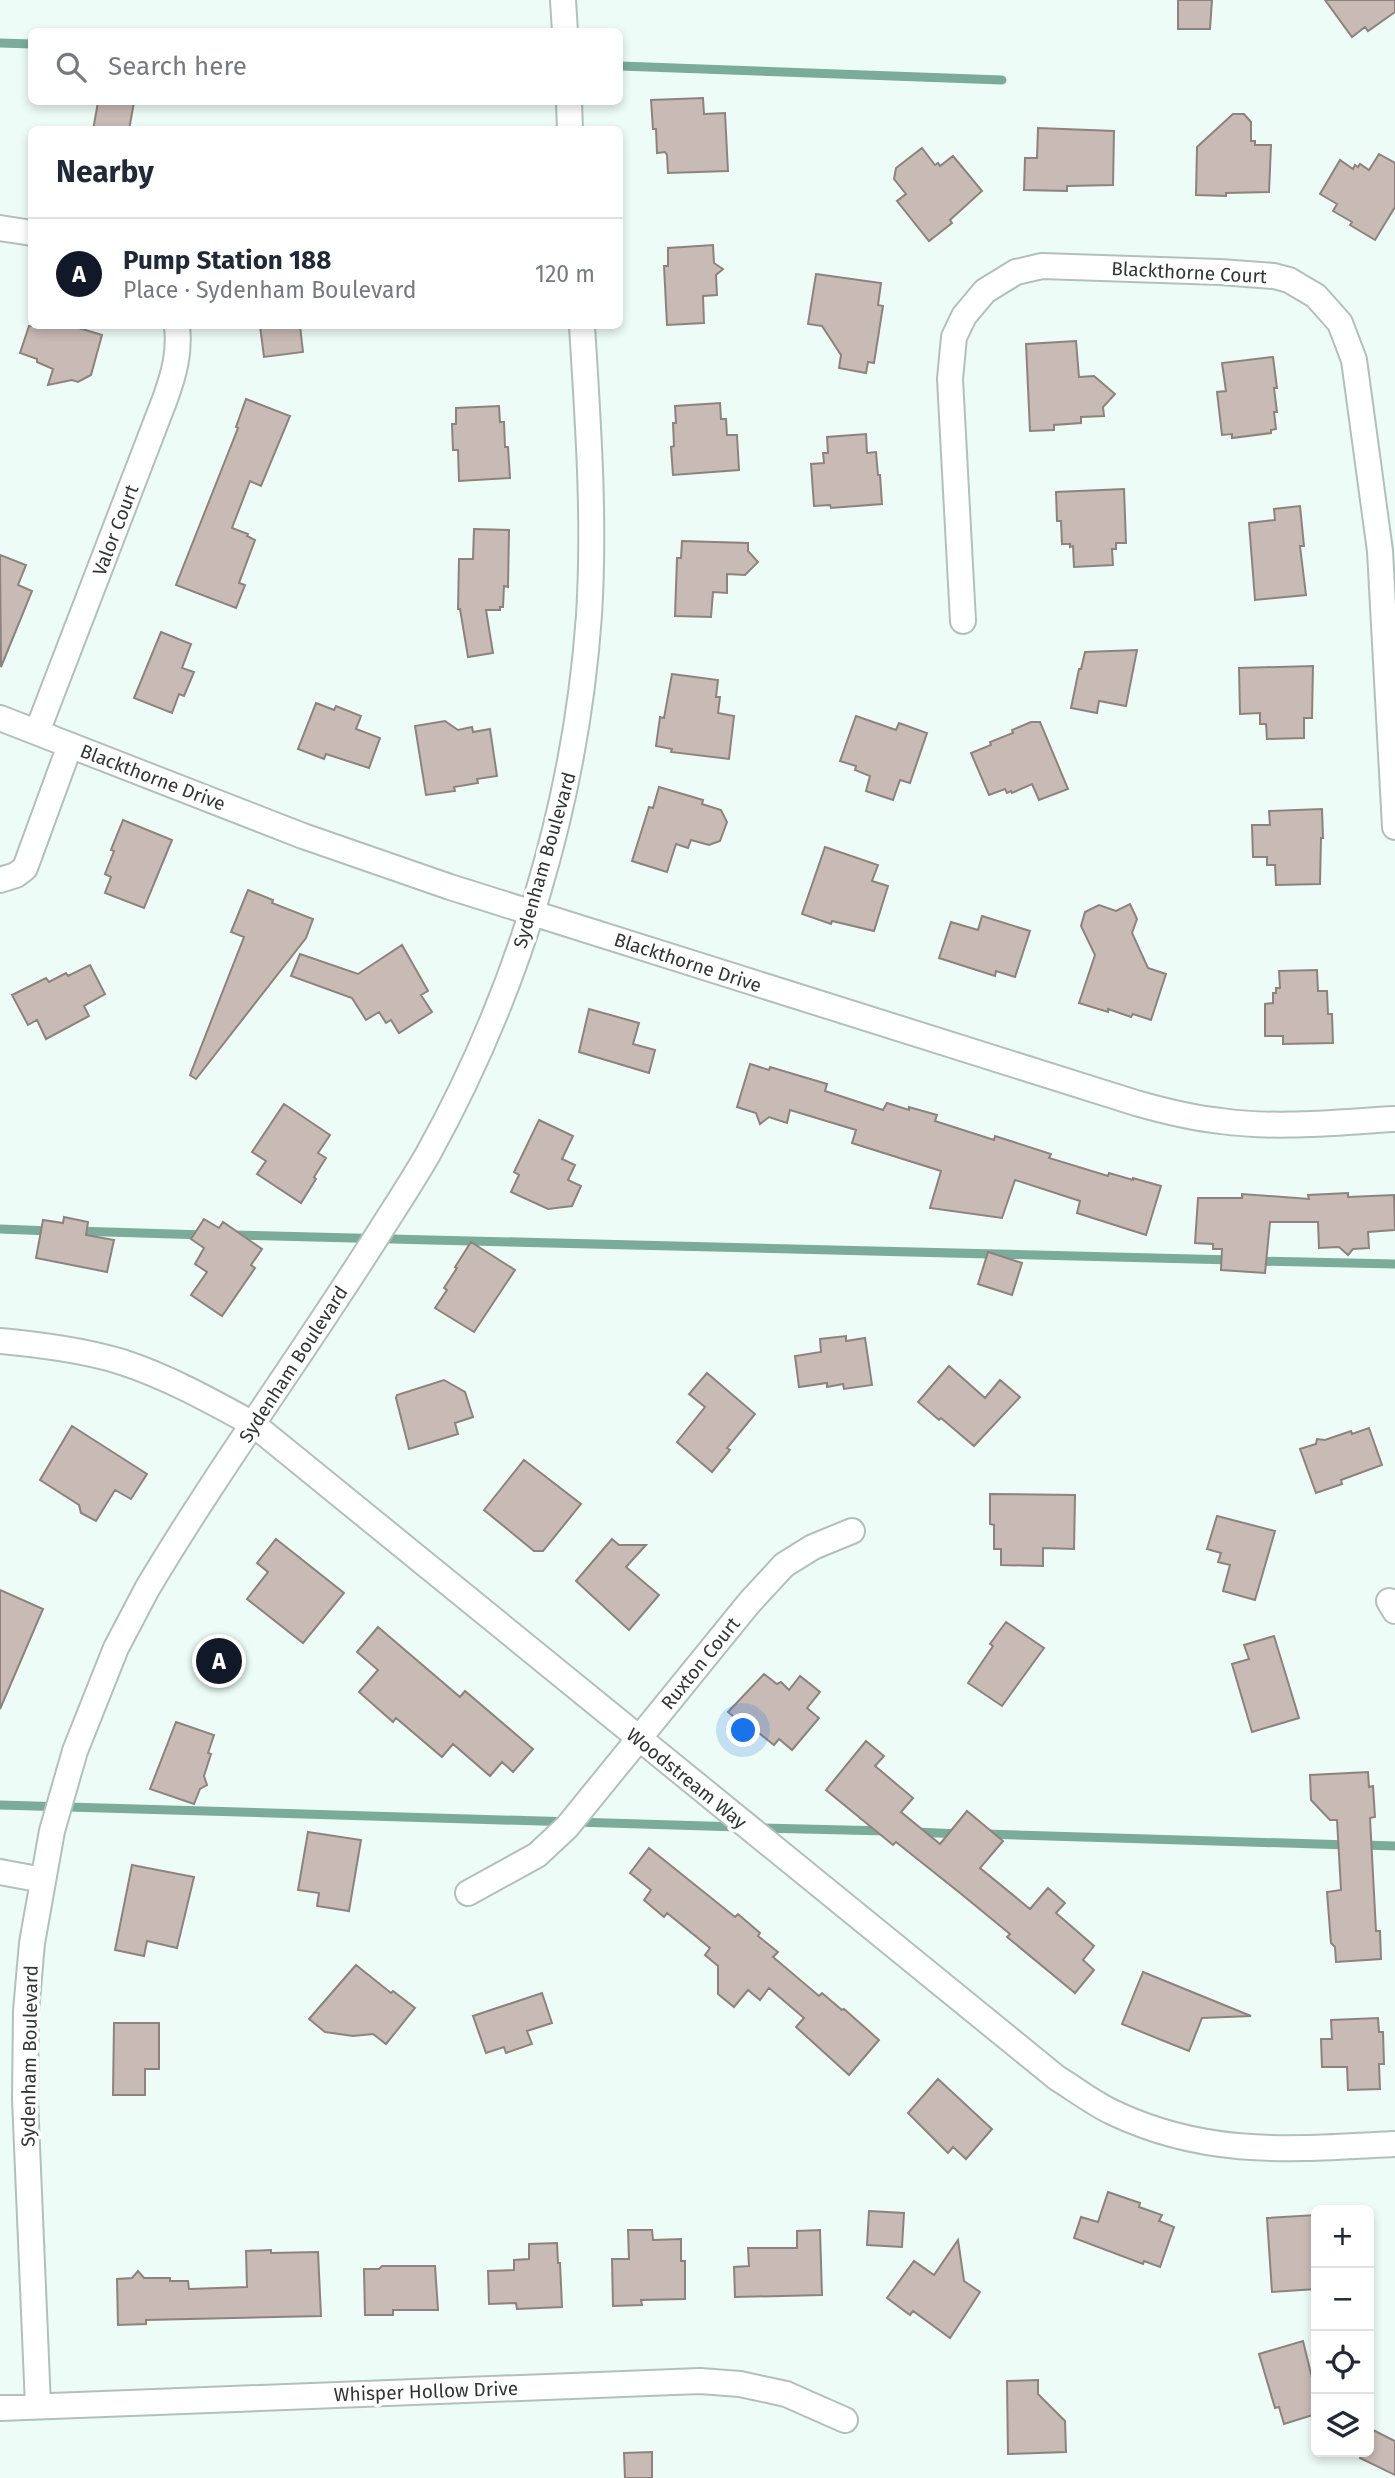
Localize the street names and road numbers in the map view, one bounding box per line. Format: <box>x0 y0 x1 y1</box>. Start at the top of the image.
street label: Blackthorne Court <box>1111 257 1267 288</box>
street label: Valor Court <box>88 481 143 579</box>
street label: Blackthorne Drive <box>77 739 229 816</box>
street label: Sydenham Boulevard <box>508 769 581 951</box>
street label: Blackthorne Drive <box>611 928 764 997</box>
street label: Sydenham Boulevard <box>234 1282 353 1447</box>
street label: Ruxton Court <box>656 1612 745 1714</box>
street label: Woodstream Way <box>622 1723 752 1834</box>
street label: Sydenham Boulevard <box>16 1965 43 2147</box>
street label: Whisper Hollow Drive <box>333 2377 519 2406</box>

